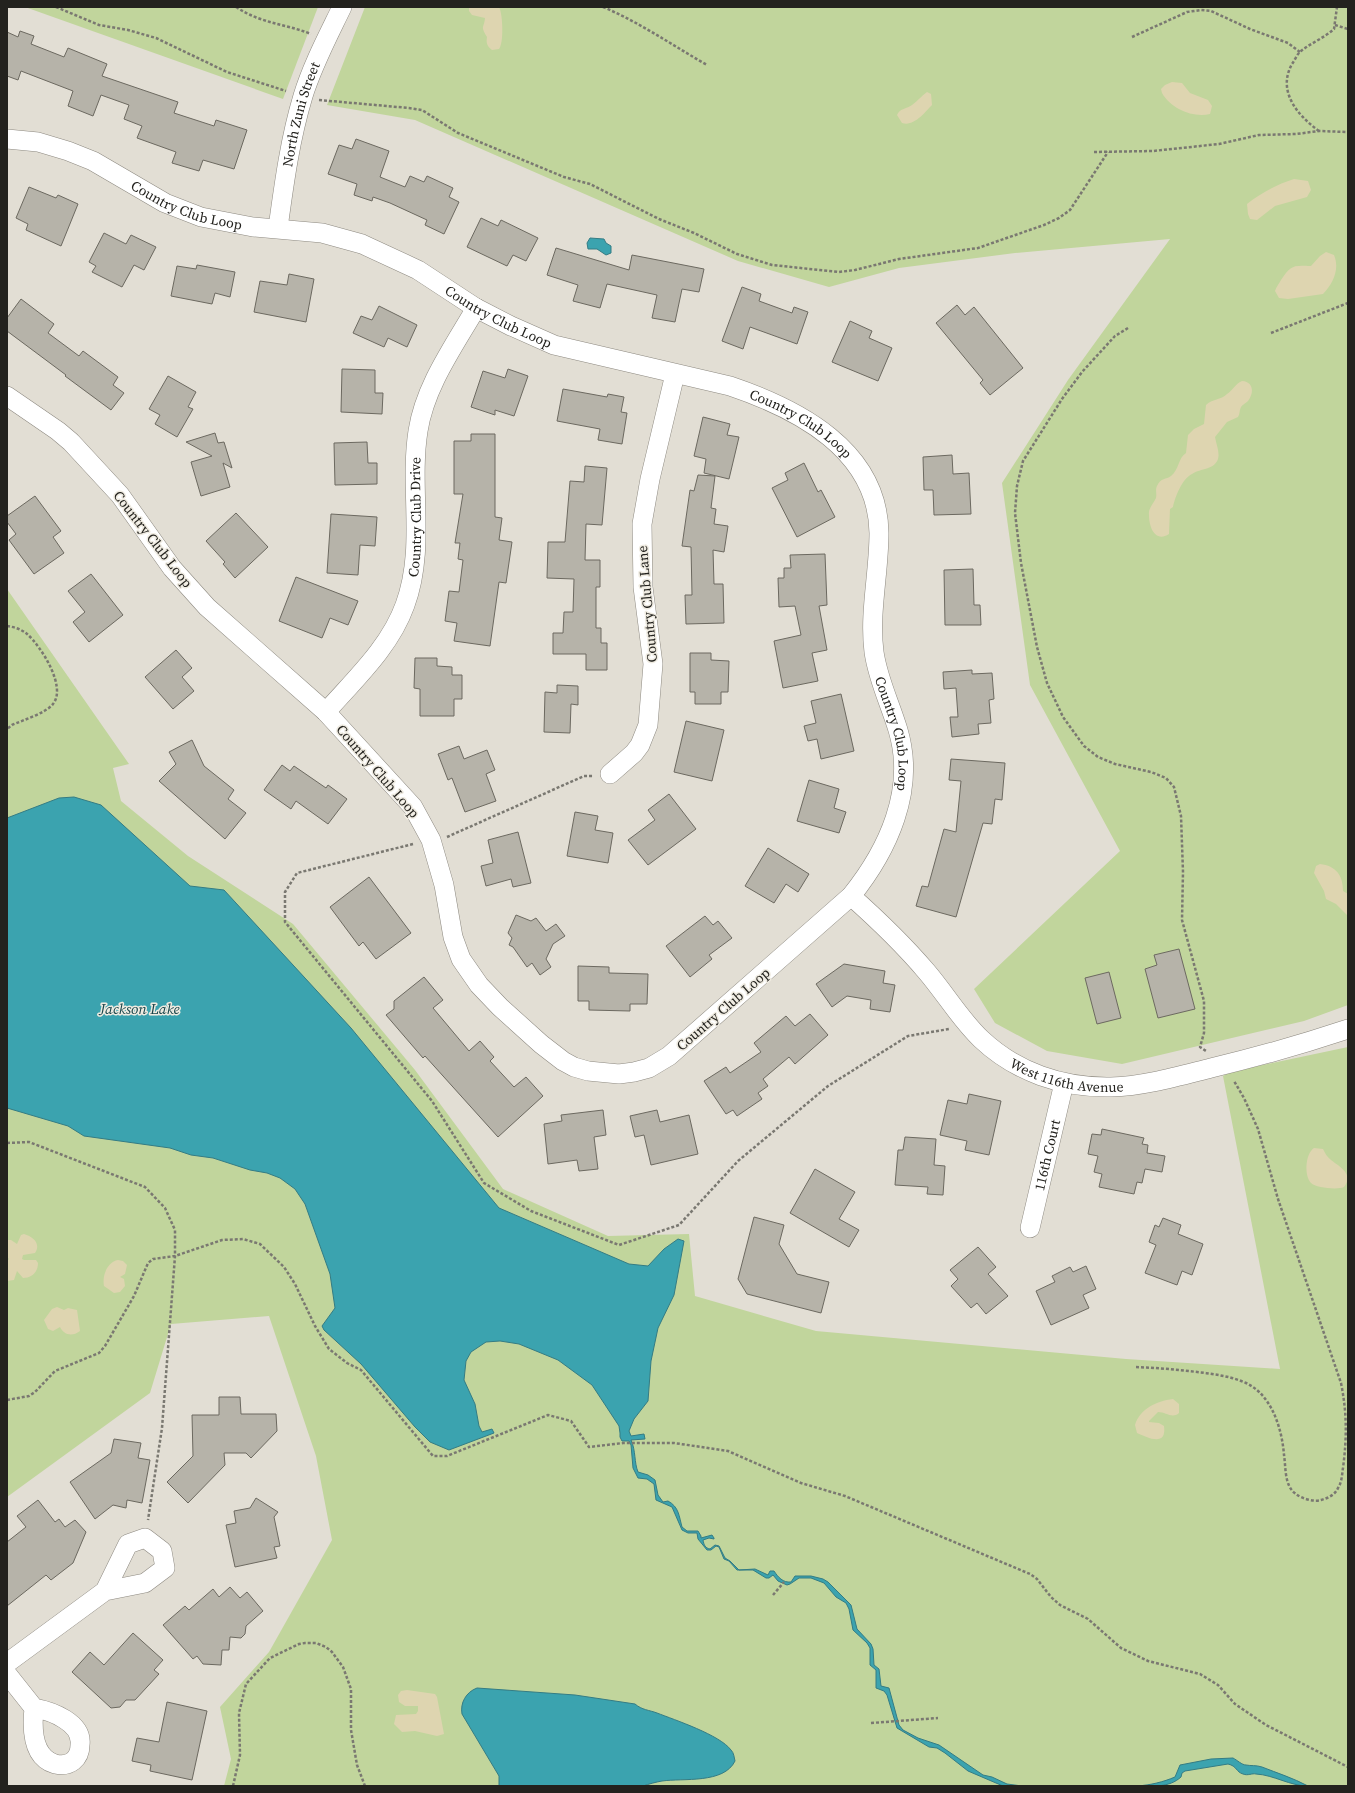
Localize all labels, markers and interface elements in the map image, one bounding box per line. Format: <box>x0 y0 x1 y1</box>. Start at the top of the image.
street label: North Zuni Street <box>277 58 325 168</box>
street label: Country Club Loop <box>127 175 244 235</box>
street label: Country Club Loop <box>441 280 555 353</box>
street label: Country Club Loop <box>747 384 857 463</box>
street label: Country Club Drive <box>403 457 426 579</box>
street label: Country Club Loop <box>109 486 197 592</box>
street label: Country Club Lane <box>632 545 662 663</box>
street label: Country Club Loop <box>870 674 914 792</box>
street label: Country Club Loop <box>332 720 424 822</box>
street label: Country Club Loop <box>672 963 774 1055</box>
water label: Jackson Lake <box>98 998 180 1019</box>
street label: West 116th Avenue <box>1006 1053 1124 1097</box>
street label: 116th Court <box>1029 1117 1065 1193</box>

